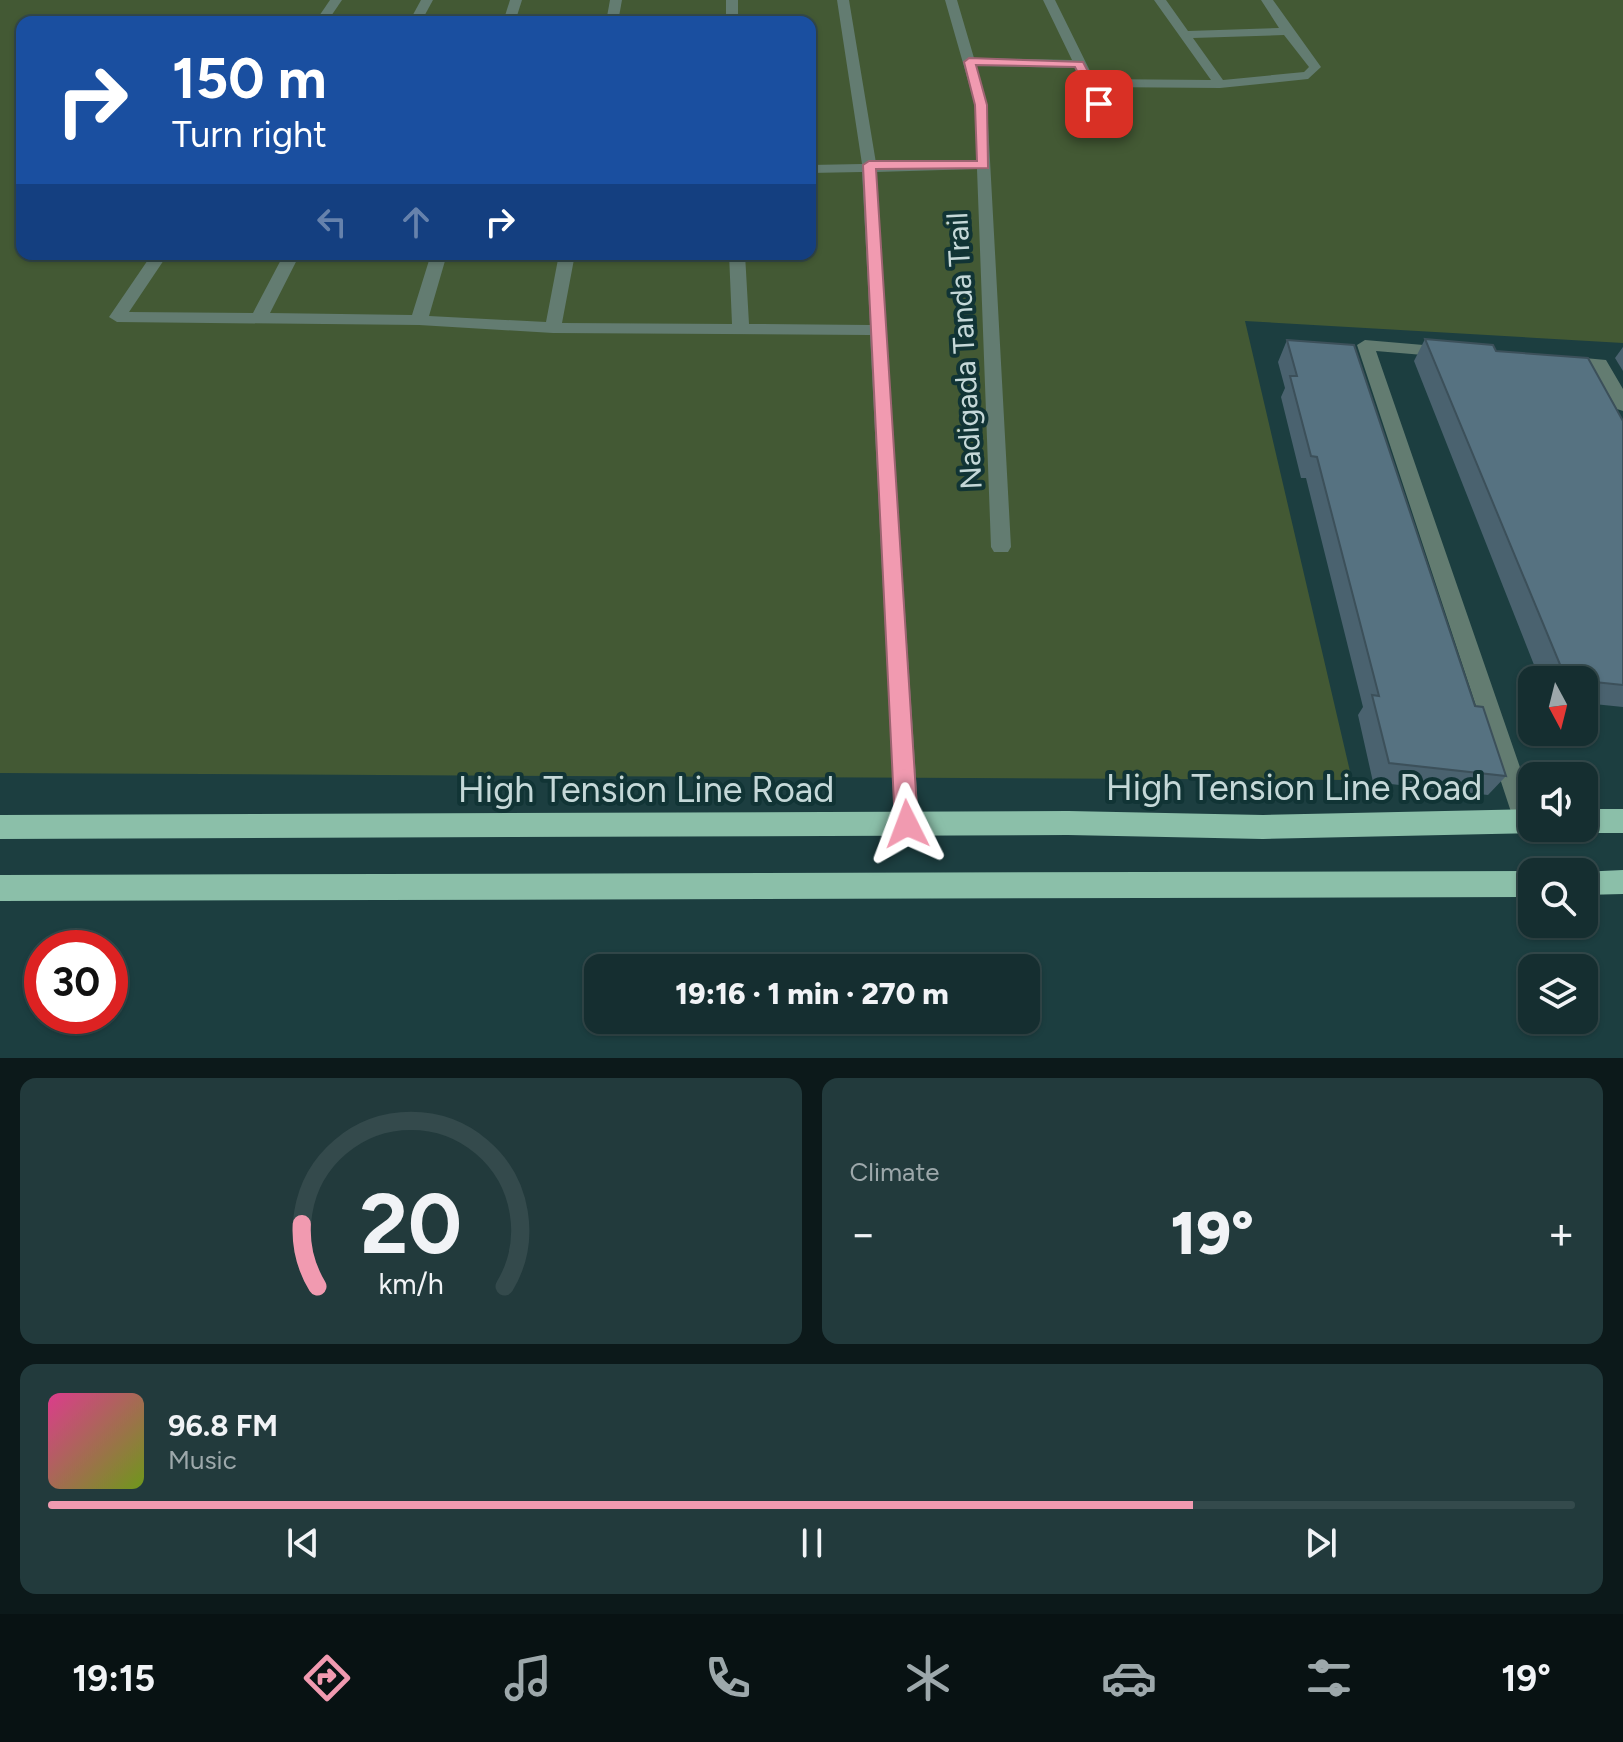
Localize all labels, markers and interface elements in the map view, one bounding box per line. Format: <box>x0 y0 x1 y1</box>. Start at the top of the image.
text: 150 m <box>172 45 327 112</box>
icon: right <box>40 48 144 152</box>
pin <box>1065 70 1133 138</box>
icon: arrive <box>1077 82 1121 126</box>
text: Turn right <box>172 113 327 156</box>
icon: left <box>310 200 354 244</box>
icon: ahead <box>394 200 438 244</box>
icon: right <box>478 200 522 244</box>
street label: Nadigada Tanda Trail <box>938 211 990 491</box>
north arrow <box>1518 666 1598 746</box>
map controls <box>1518 666 1598 1034</box>
button: sound <box>1518 762 1598 842</box>
street label: High Tension Line Road <box>1106 766 1482 809</box>
street label: High Tension Line Road <box>458 768 834 811</box>
position arrow <box>865 782 949 866</box>
button: search <box>1518 858 1598 938</box>
speed limit sign: 30 <box>24 930 128 1034</box>
button: layers <box>1518 954 1598 1034</box>
text: 19:16 · 1 min · 270 m <box>675 975 949 1012</box>
text: Climate <box>850 1156 939 1188</box>
text: 20 <box>360 1174 462 1274</box>
text: 19° <box>1170 1197 1254 1269</box>
text: − <box>850 1207 877 1260</box>
text: + <box>1548 1207 1575 1260</box>
text: km/h <box>378 1267 443 1301</box>
text: 96.8 FM <box>168 1407 278 1444</box>
text: Music <box>168 1444 237 1476</box>
icon: previous <box>281 1521 325 1565</box>
icon: pause <box>790 1521 834 1565</box>
icon: next <box>1299 1521 1343 1565</box>
icon: directions <box>299 1650 355 1706</box>
icon: music <box>500 1650 556 1706</box>
icon: phone <box>700 1650 756 1706</box>
icon: climate <box>900 1650 956 1706</box>
icon: car <box>1101 1650 1157 1706</box>
icon: filters <box>1301 1650 1357 1706</box>
text: 19:15 <box>72 1657 155 1700</box>
text: 19° <box>1501 1657 1551 1700</box>

